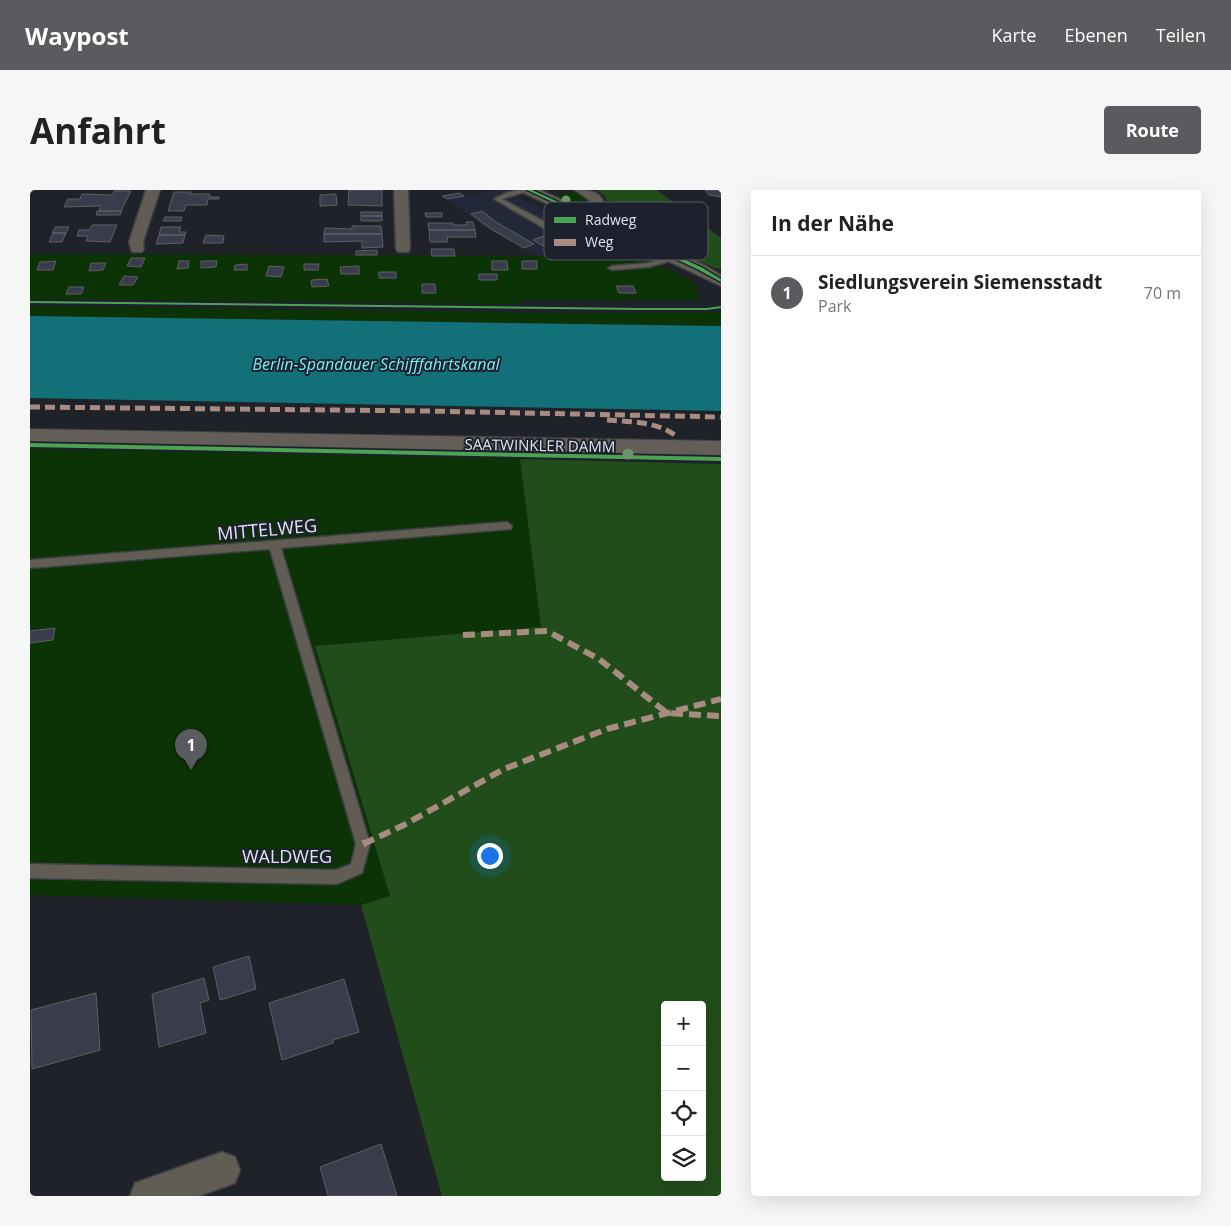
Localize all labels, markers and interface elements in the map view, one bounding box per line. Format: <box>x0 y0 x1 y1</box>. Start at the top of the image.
text: Waypost <box>25 19 129 52</box>
text: Karte <box>992 23 1036 47</box>
text: Ebenen <box>1064 23 1128 47</box>
text: Teilen <box>1156 23 1206 47</box>
button: Route <box>1104 106 1201 154</box>
text: Anfahrt <box>30 107 166 154</box>
legend <box>544 202 708 260</box>
text: In der Nähe <box>771 209 894 237</box>
text: Radweg <box>585 210 637 229</box>
text: Weg <box>585 232 614 251</box>
text: Siedlungsverein Siemensstadt <box>818 269 1102 295</box>
text: 1 <box>782 282 792 304</box>
text: 70 m <box>1144 282 1181 304</box>
text: Park <box>818 295 851 317</box>
water label: Berlin-Spandauer Schifffahrtskanal <box>252 353 501 375</box>
street label: SAATWINKLER DAMM <box>465 434 615 456</box>
street label: MITTELWEG <box>216 513 318 545</box>
pin: 1 <box>175 729 207 770</box>
your location <box>477 843 503 869</box>
street label: WALDWEG <box>242 844 332 868</box>
map controls <box>661 1001 706 1181</box>
button: + <box>661 1001 706 1046</box>
button: − <box>661 1046 706 1091</box>
button: locate <box>661 1091 706 1136</box>
button: layers <box>661 1136 706 1181</box>

